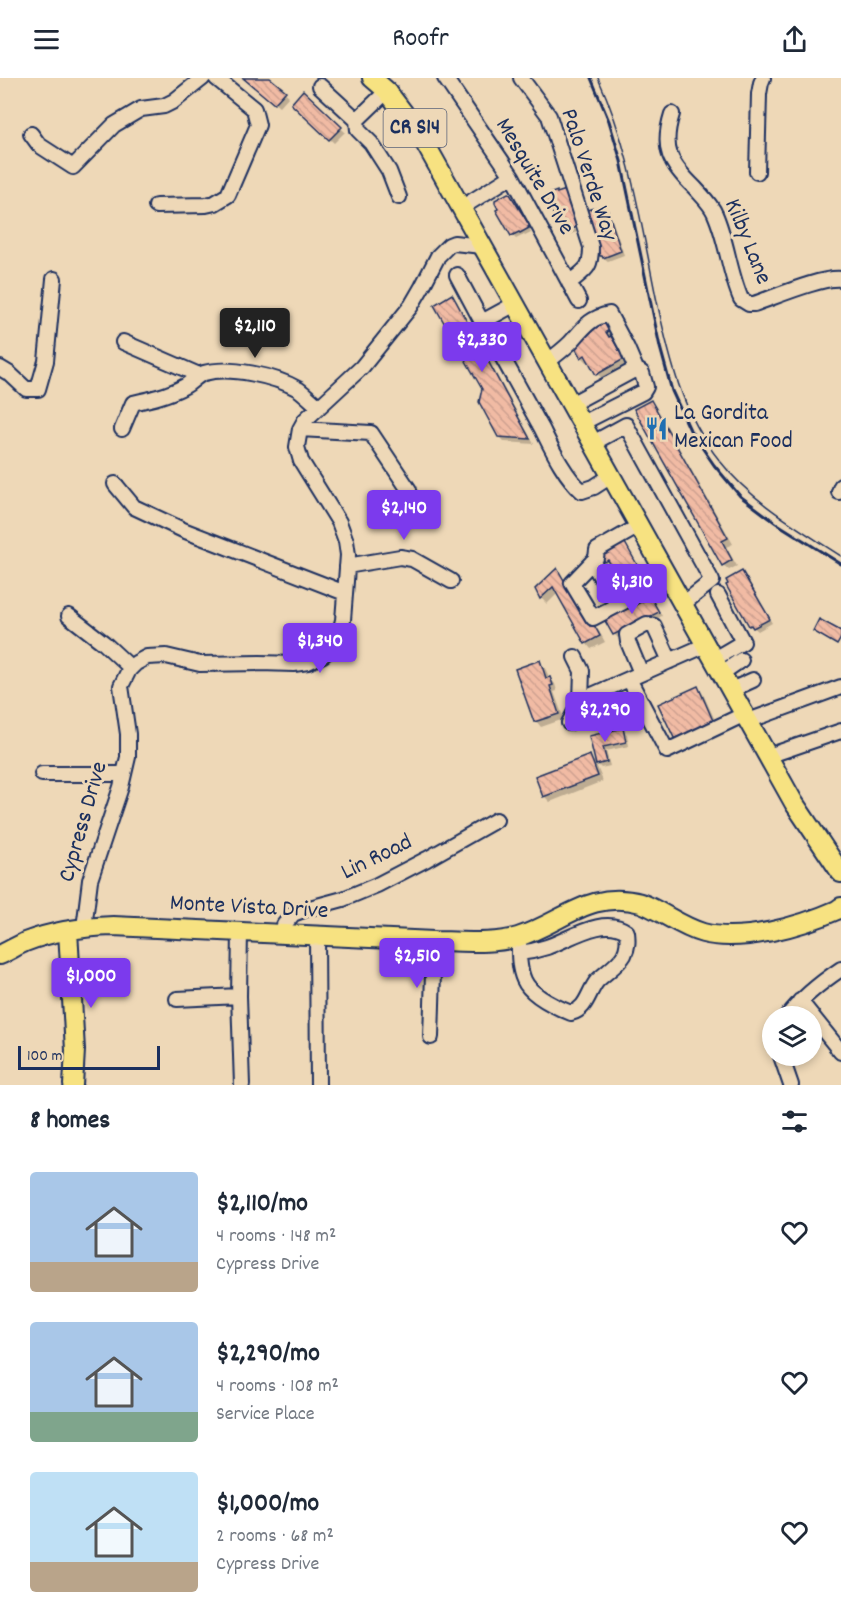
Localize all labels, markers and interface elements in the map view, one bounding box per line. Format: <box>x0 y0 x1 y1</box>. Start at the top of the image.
text: Roofr <box>392 20 449 59</box>
icon: menu <box>30 23 63 56</box>
icon: share <box>778 23 811 56</box>
street label: Palo Verde Way <box>551 105 626 247</box>
road number: CR S14 <box>384 109 446 147</box>
street label: Mesquite Drive <box>486 112 582 242</box>
street label: Kilby Lane <box>714 194 780 290</box>
pin: $2,110 <box>206 308 304 359</box>
text: $2,110 <box>234 313 276 341</box>
pin: $2,330 <box>433 322 531 373</box>
text: $2,330 <box>456 327 508 355</box>
place label: La Gordita Mexican Food <box>674 397 793 459</box>
restaurant icon: La Gordita Mexican Food <box>643 415 669 441</box>
pin: $2,140 <box>355 490 453 541</box>
text: $2,140 <box>381 495 427 523</box>
pin: $1,310 <box>583 564 681 615</box>
text: $1,310 <box>611 569 653 597</box>
pin: $1,340 <box>271 623 369 674</box>
text: $1,340 <box>297 628 343 656</box>
pin: $2,290 <box>556 692 654 743</box>
text: $2,290 <box>579 697 631 725</box>
street label: Cypress Drive <box>51 758 117 886</box>
street label: Lin Road <box>336 826 418 890</box>
street label: Monte Vista Drive <box>169 887 329 929</box>
pin: $2,510 <box>368 938 466 989</box>
text: $2,510 <box>393 943 441 971</box>
pin: $1,000 <box>42 958 140 1009</box>
text: $1,000 <box>65 963 117 991</box>
map controls <box>762 1006 822 1066</box>
button: layers <box>762 1006 822 1066</box>
scale bar <box>18 1043 160 1070</box>
text: 100 m <box>27 1045 63 1068</box>
text: 8 homes <box>30 1103 110 1140</box>
icon: filters <box>778 1105 811 1138</box>
text: $2,110/mo <box>216 1186 308 1223</box>
icon: home <box>78 1196 150 1268</box>
icon: heart <box>778 1216 811 1249</box>
text: 4 rooms · 148 m² <box>216 1223 336 1251</box>
text: Cypress Drive <box>216 1251 319 1279</box>
text: $2,290/mo <box>216 1336 320 1373</box>
icon: home <box>78 1346 150 1418</box>
icon: heart <box>778 1366 811 1399</box>
text: 4 rooms · 108 m² <box>216 1373 339 1401</box>
text: Service Place <box>216 1401 315 1429</box>
text: $1,000/mo <box>216 1486 319 1523</box>
icon: home <box>78 1496 150 1568</box>
icon: heart <box>778 1516 811 1549</box>
text: 2 rooms · 68 m² <box>216 1523 334 1551</box>
text: Cypress Drive <box>216 1551 319 1579</box>

